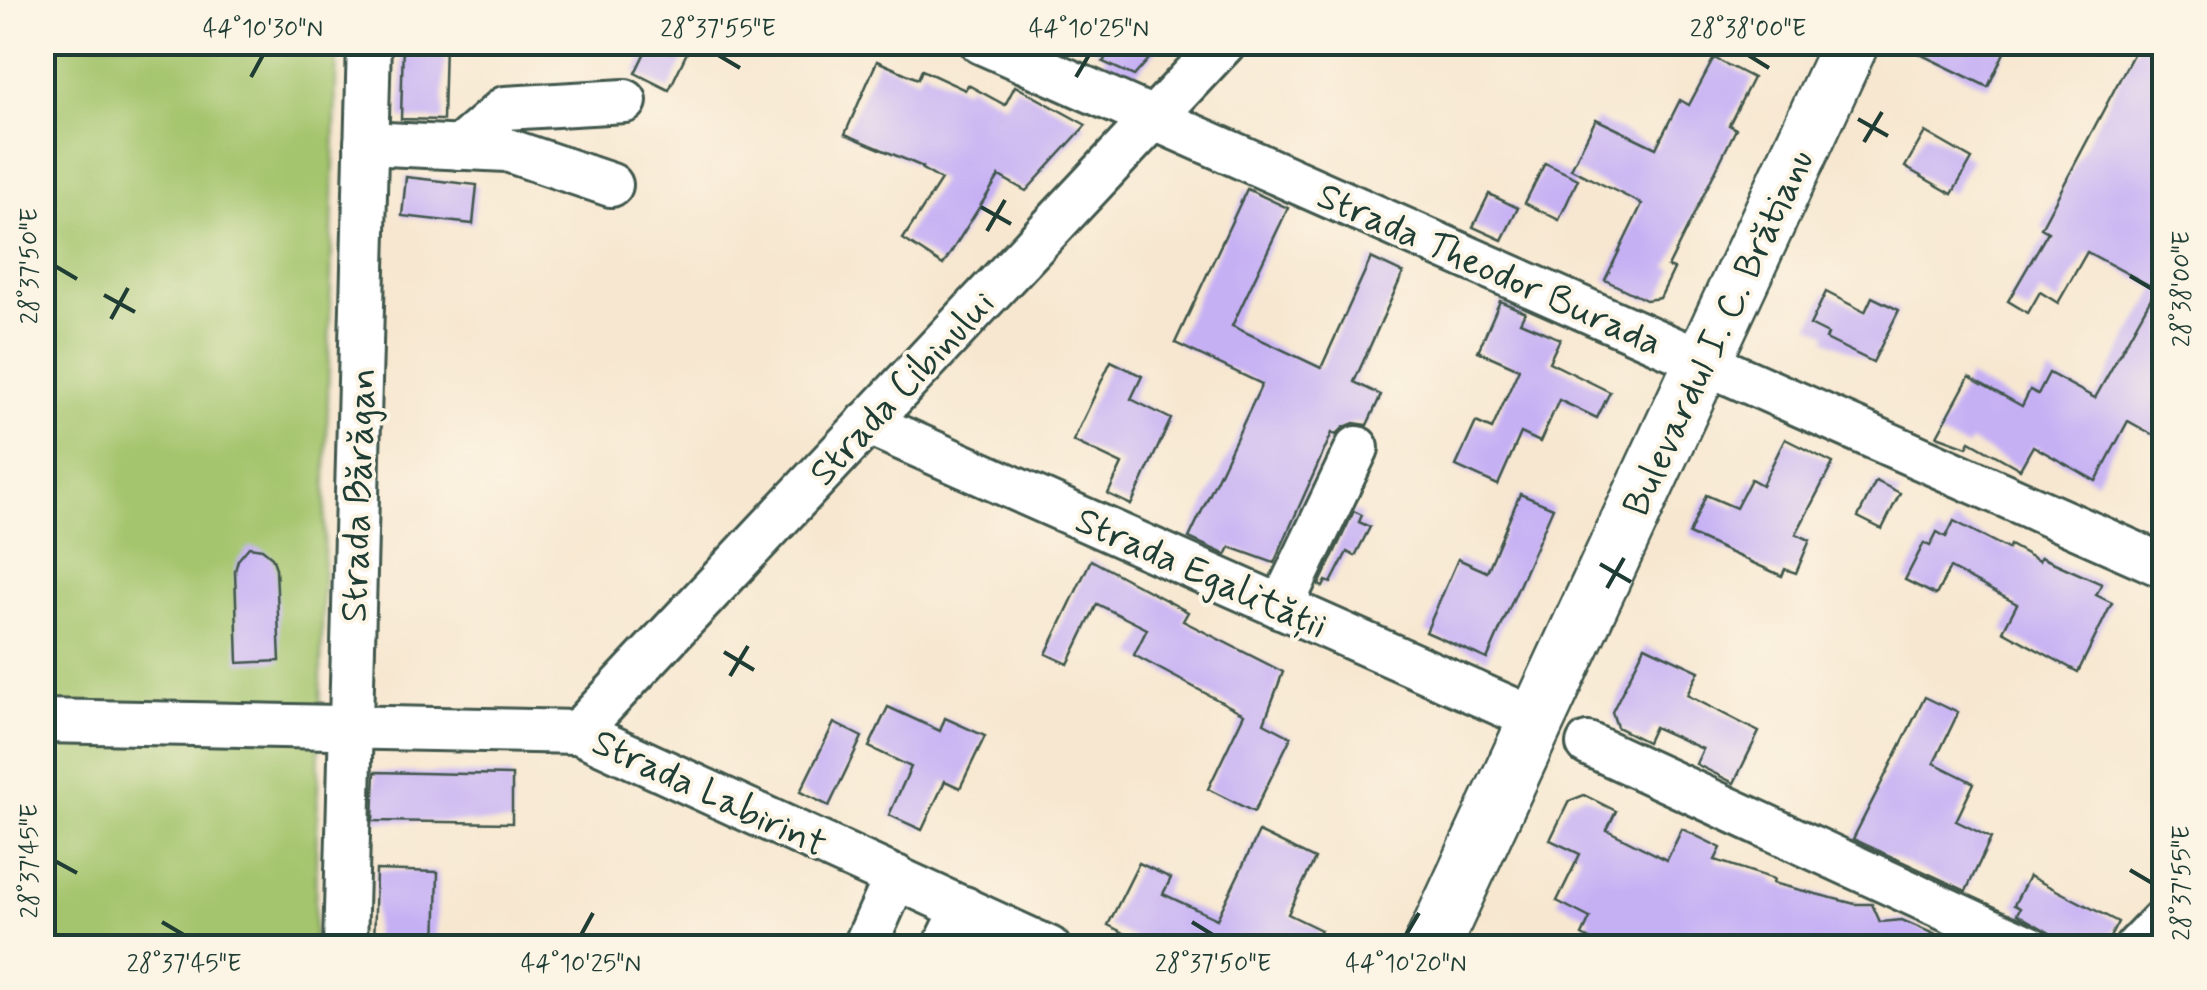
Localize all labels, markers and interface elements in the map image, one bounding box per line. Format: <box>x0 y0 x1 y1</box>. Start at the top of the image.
text: 44°10'30"N <box>203 13 323 46</box>
text: 28°37'55"E <box>660 13 776 46</box>
text: 44°10'25"N <box>1029 13 1149 46</box>
text: 28°38'00"E <box>1690 13 1806 46</box>
street label: Bulevardul I. C. Brătianu <box>1613 142 1826 524</box>
street label: Strada Theodor Burada <box>1309 172 1669 368</box>
text: 28°37'50"E <box>14 208 47 324</box>
text: 28°38'00"E <box>2166 231 2199 347</box>
street label: Strada Cibinului <box>799 280 1006 497</box>
street label: Strada Bărăgan <box>331 367 388 623</box>
street label: Strada Egalității <box>1067 497 1335 652</box>
street label: Strada Labirint <box>584 719 834 870</box>
text: 28°37'45"E <box>14 803 47 919</box>
text: 28°37'55"E <box>2166 825 2199 941</box>
text: 28°37'45"E <box>126 948 242 981</box>
text: 44°10'25"N <box>521 948 641 981</box>
text: 28°37'50"E <box>1155 948 1271 981</box>
text: 44°10'20"N <box>1345 948 1467 981</box>

